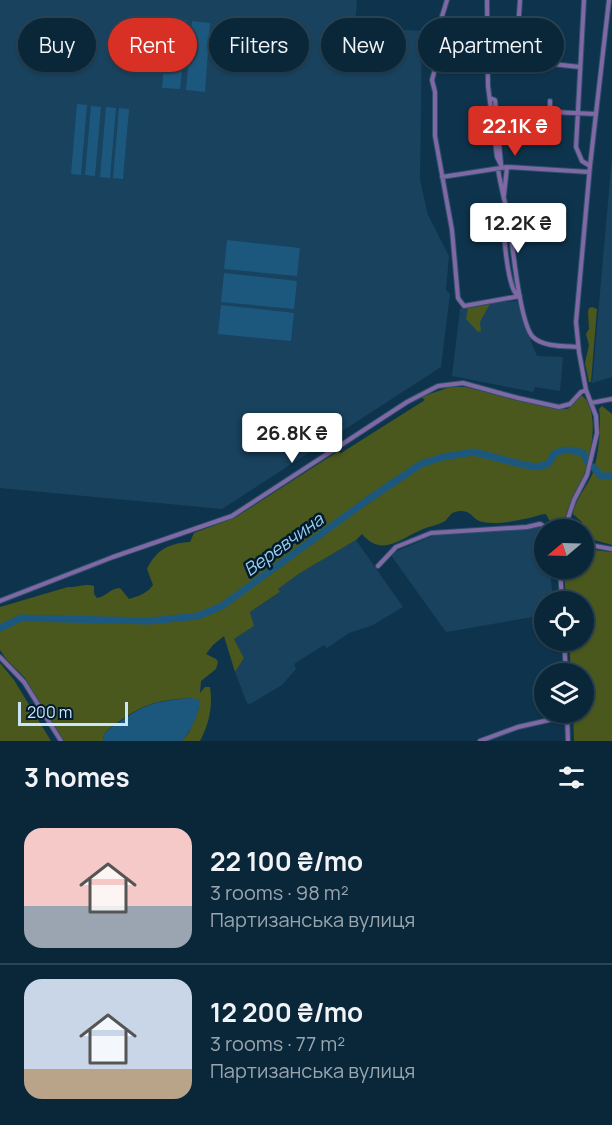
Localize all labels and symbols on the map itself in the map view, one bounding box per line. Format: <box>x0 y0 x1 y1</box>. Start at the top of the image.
pin: 22.1K ₴ <box>460 106 570 157</box>
pin: 12.2K ₴ <box>463 203 573 254</box>
pin: 26.8K ₴ <box>237 413 347 464</box>
water label: Веревчина <box>238 506 328 581</box>
north arrow <box>534 519 594 579</box>
scale bar <box>18 699 128 726</box>

